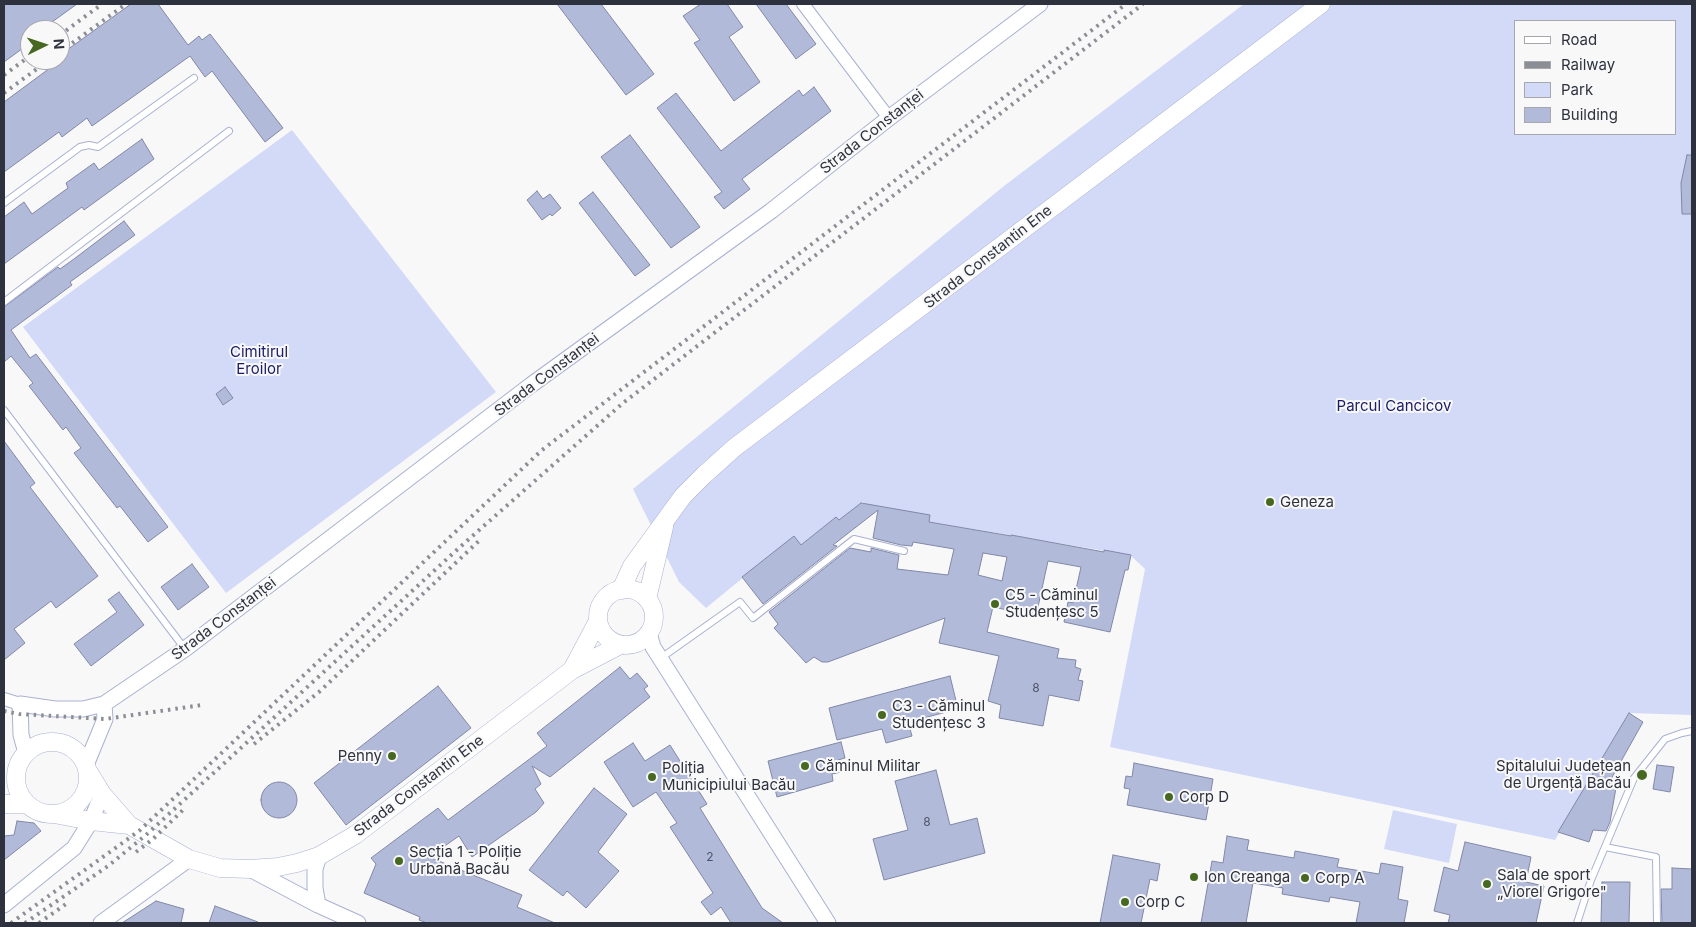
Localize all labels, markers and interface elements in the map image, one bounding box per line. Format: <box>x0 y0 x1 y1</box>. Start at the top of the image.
north arrow <box>20 20 70 70</box>
legend <box>1514 20 1676 135</box>
text: Road <box>1561 30 1597 49</box>
text: N <box>51 38 68 50</box>
text: Railway <box>1561 55 1615 74</box>
text: Park <box>1561 80 1593 99</box>
street label: Strada Constanței <box>817 86 927 178</box>
text: Building <box>1561 105 1618 124</box>
street label: Strada Constantin Ene <box>920 201 1056 313</box>
street label: Strada Constanței <box>491 330 603 420</box>
park label: Cimitirul Eroilor <box>230 343 288 378</box>
park label: Parcul Cancicov <box>1337 397 1451 415</box>
place label: Geneza <box>1280 493 1334 511</box>
marker: Geneza <box>1264 496 1276 508</box>
street label: Strada Constanței <box>168 574 280 664</box>
place label: C5 - Căminul Studențesc 5 <box>1005 586 1099 621</box>
marker: C5 - Căminul Studențesc 5 <box>989 598 1001 610</box>
house number: 8 <box>1032 681 1040 695</box>
place label: C3 - Căminul Studențesc 3 <box>892 697 986 732</box>
marker: C3 - Căminul Studențesc 3 <box>876 709 888 721</box>
street label: Strada Constantin Ene <box>351 731 487 841</box>
place label: Penny <box>338 747 382 765</box>
marker: Penny <box>386 750 398 762</box>
place label: Căminul Militar <box>815 757 920 775</box>
place label: Spitalului Județean de Urgență Bacău <box>1496 757 1631 792</box>
place label: Poliția Municipiului Bacău <box>662 759 795 794</box>
marker: Căminul Militar <box>799 760 811 772</box>
marker: Spitalului Județean de Urgență Bacău <box>1635 768 1649 782</box>
marker: Poliția Municipiului Bacău <box>646 771 658 783</box>
place label: Corp D <box>1179 788 1229 806</box>
marker: Corp D <box>1163 791 1175 803</box>
house number: 8 <box>923 815 931 829</box>
place label: Secția 1 - Poliție Urbană Bacău <box>409 843 522 878</box>
house number: 2 <box>706 850 714 864</box>
marker: Secția 1 - Poliție Urbană Bacău <box>393 855 405 867</box>
place label: Sala de sport „Viorel Grigore" <box>1497 866 1607 901</box>
place label: Ion Creanga <box>1204 868 1290 886</box>
place label: Corp A <box>1315 869 1365 887</box>
marker: Ion Creanga <box>1188 871 1200 883</box>
marker: Corp A <box>1299 872 1311 884</box>
marker: Sala de sport „Viorel Grigore" <box>1481 878 1493 890</box>
place label: Corp C <box>1135 893 1185 911</box>
marker: Corp C <box>1119 896 1131 908</box>

